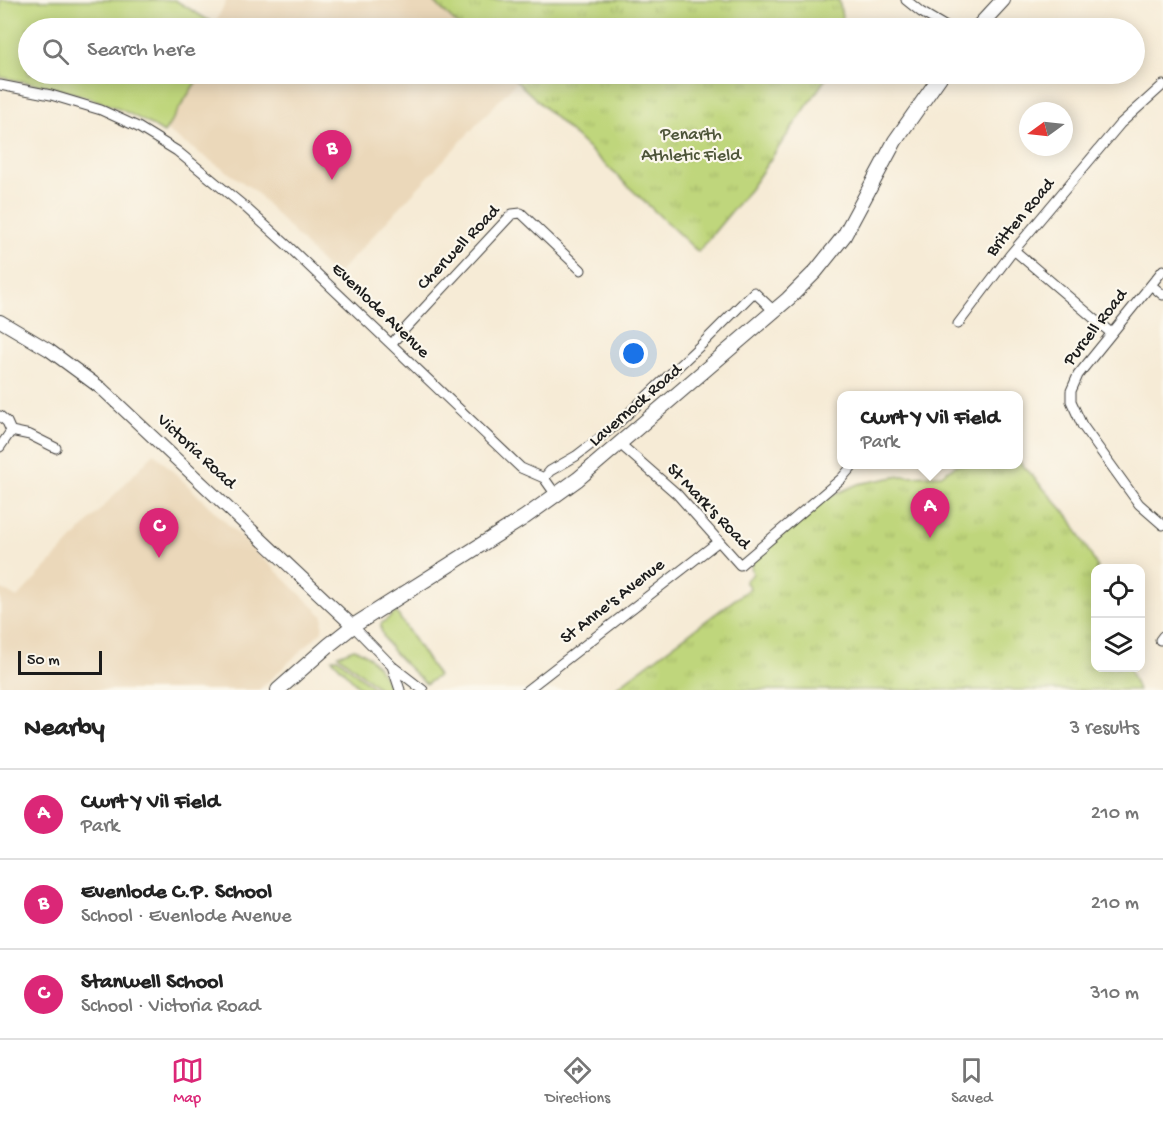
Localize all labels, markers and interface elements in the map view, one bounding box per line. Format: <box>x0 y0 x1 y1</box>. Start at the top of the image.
search box <box>18 18 1145 84</box>
icon: search <box>39 35 72 68</box>
text: Search here <box>87 38 195 64</box>
north arrow <box>1019 102 1073 156</box>
park label: Penarth Athletic Field <box>641 125 742 167</box>
pin: B <box>312 130 352 180</box>
street label: Britten Road <box>982 174 1061 262</box>
street label: Cherwell Road <box>413 200 506 295</box>
street label: Evenlode Avenue <box>326 259 434 364</box>
street label: Purcell Road <box>1059 284 1133 371</box>
your location <box>619 339 648 368</box>
street label: Lavernock Road <box>585 359 688 452</box>
popup <box>837 391 1023 469</box>
text: Cwrt Y Vil Field <box>861 406 999 432</box>
street label: Victoria Road <box>151 409 241 495</box>
text: Park <box>861 432 899 455</box>
street label: St Mark's Road <box>662 460 755 555</box>
pin: A <box>910 488 950 538</box>
pin: C <box>140 508 178 558</box>
street label: St Anne's Avenue <box>557 554 670 649</box>
map controls <box>1091 564 1145 672</box>
button: locate <box>1091 564 1145 618</box>
button: layers <box>1091 618 1145 672</box>
scale bar <box>18 648 102 676</box>
text: 50 m <box>27 652 60 671</box>
text: Nearby <box>24 714 105 745</box>
text: 3 results <box>1070 718 1139 741</box>
text: Cwrt Y Vil Field <box>81 790 220 816</box>
text: A <box>38 803 49 826</box>
text: 210 m <box>1091 803 1139 826</box>
text: Park <box>81 816 119 839</box>
text: Evenlode C.P. School <box>81 880 272 906</box>
text: B <box>38 893 49 916</box>
text: 210 m <box>1091 893 1139 916</box>
text: School · Evenlode Avenue <box>81 906 292 929</box>
text: Stanwell School <box>81 970 223 996</box>
text: C <box>38 983 49 1006</box>
text: 310 m <box>1090 983 1139 1006</box>
text: School · Victoria Road <box>81 996 260 1019</box>
tab: Map <box>171 1054 204 1109</box>
tab: Directions <box>545 1054 610 1109</box>
tab: Saved <box>951 1054 992 1109</box>

